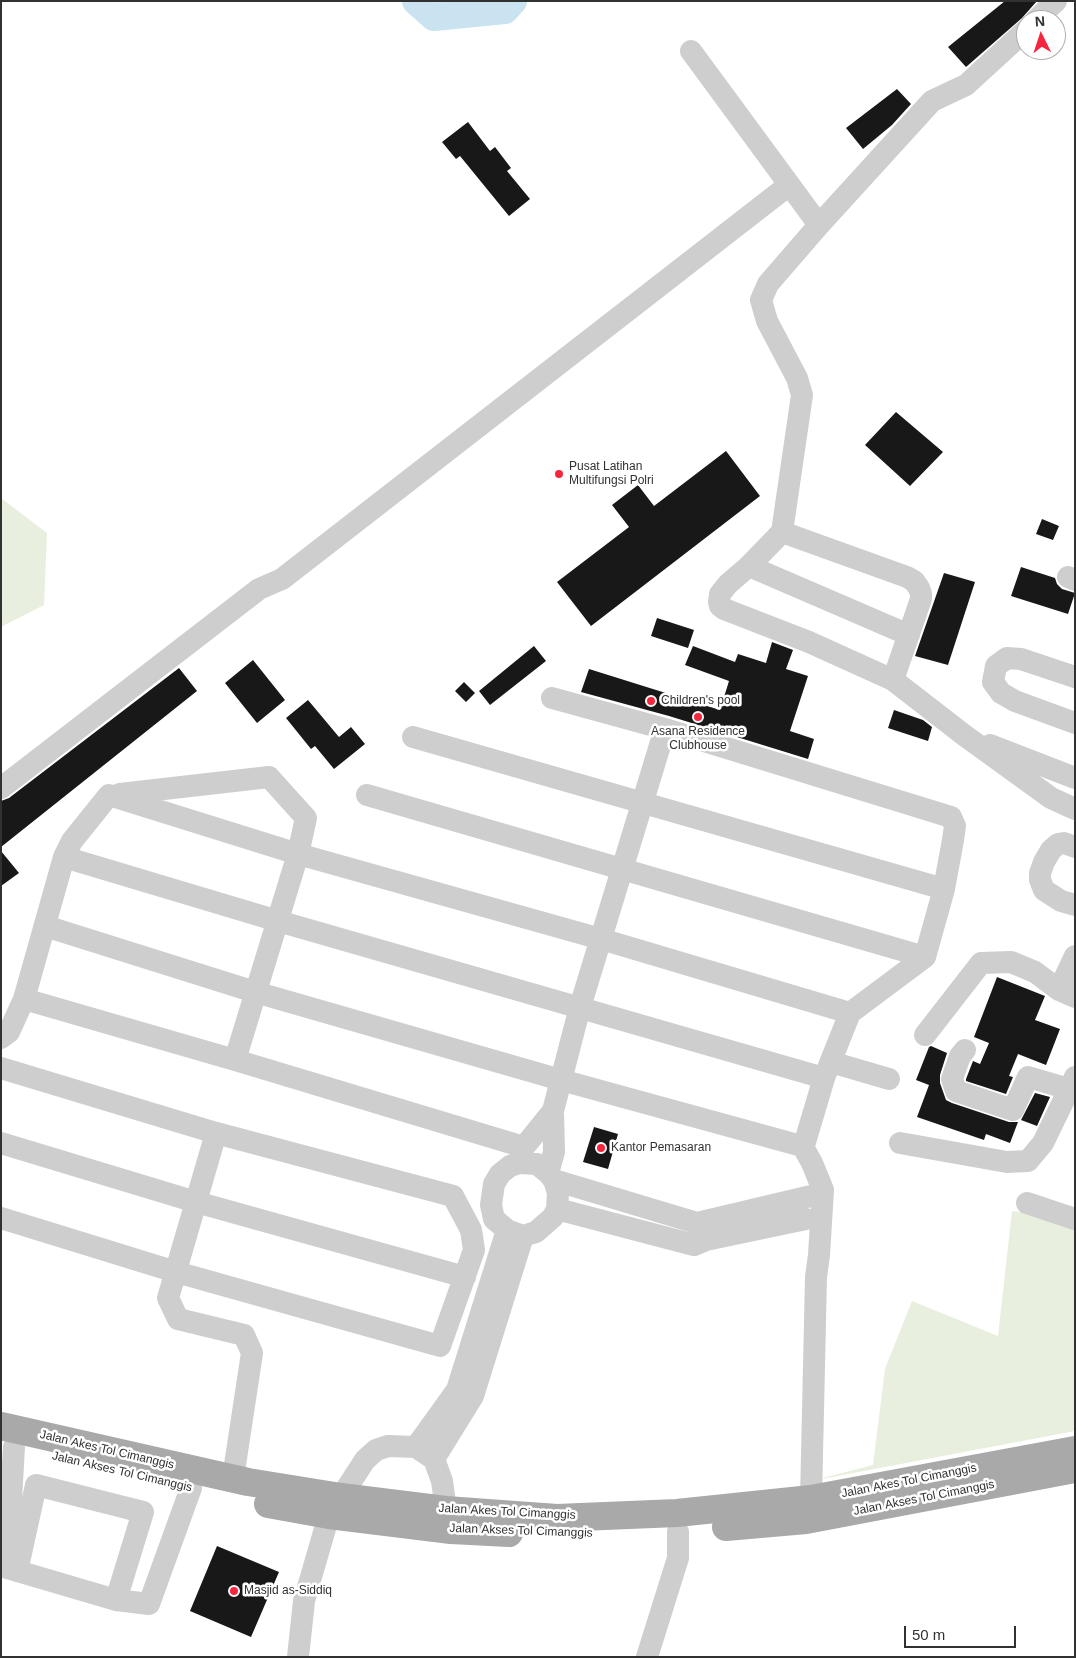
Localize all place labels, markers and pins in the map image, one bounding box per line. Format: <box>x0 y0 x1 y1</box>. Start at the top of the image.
place label: Pusat Latihan Multifungsi Polri <box>569 460 654 488</box>
marker: Pusat Latihan Multifungsi Polri <box>553 468 565 480</box>
place label: Children's pool <box>661 694 740 708</box>
marker: Children's pool <box>645 695 657 707</box>
marker: Asana Residence Clubhouse <box>692 711 704 723</box>
place label: Asana Residence Clubhouse <box>651 725 745 753</box>
place label: Kantor Pemasaran <box>611 1141 711 1155</box>
marker: Kantor Pemasaran <box>595 1142 607 1154</box>
place label: Masjid as-Siddiq <box>244 1584 332 1598</box>
marker: Masjid as-Siddiq <box>228 1585 240 1597</box>

